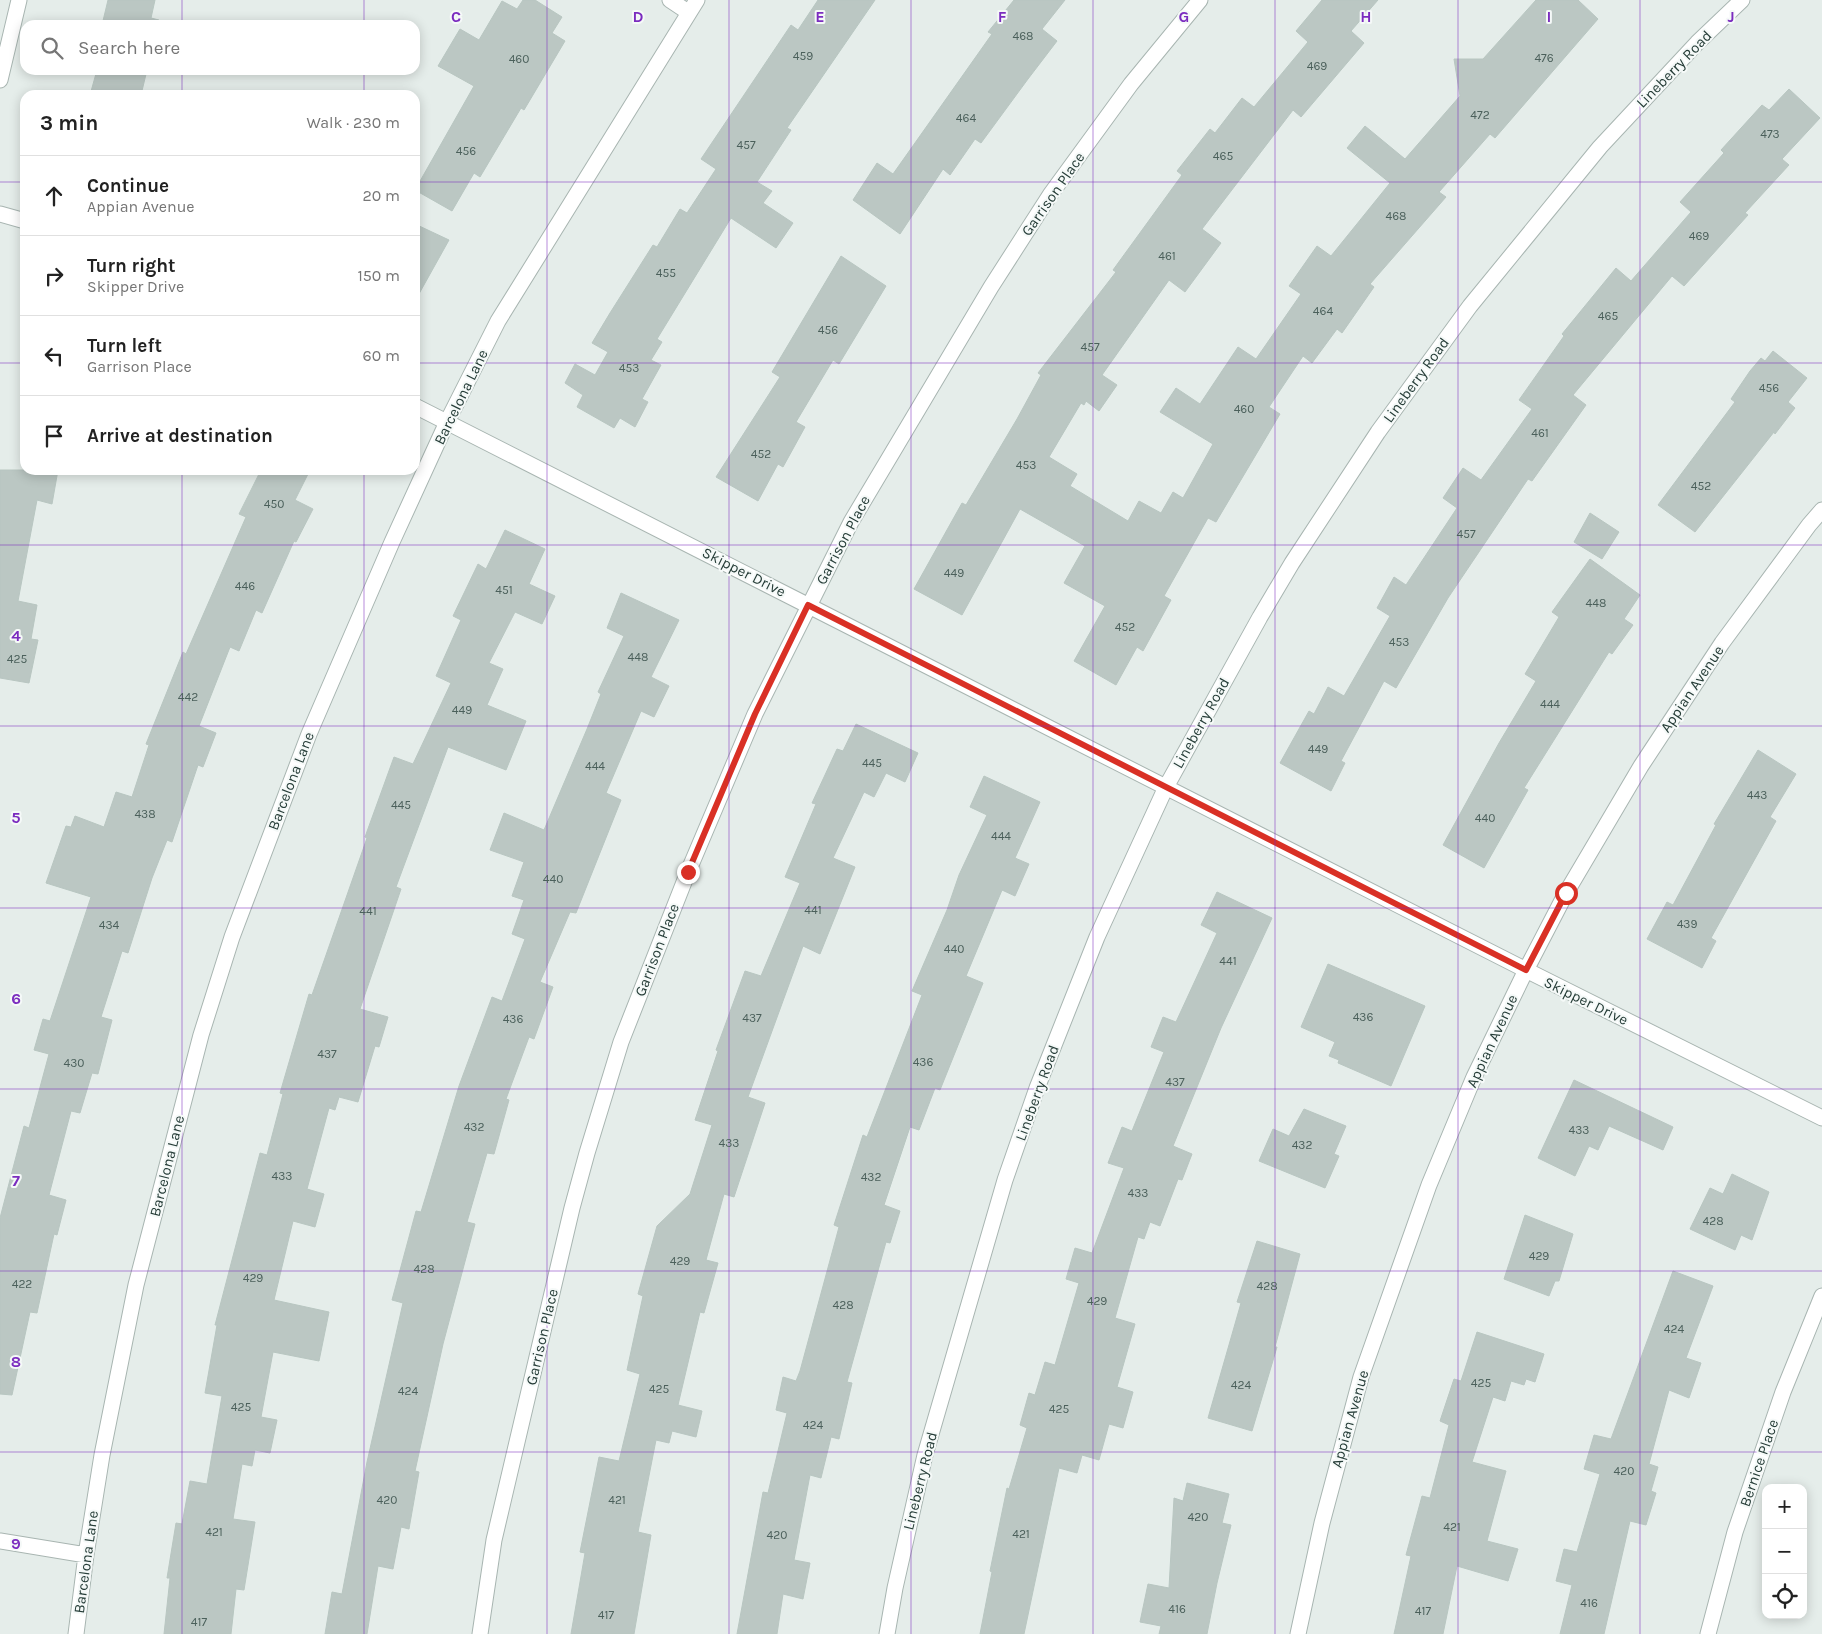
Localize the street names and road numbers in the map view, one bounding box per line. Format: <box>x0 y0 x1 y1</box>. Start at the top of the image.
street label: Lineberry Road <box>1633 27 1715 111</box>
street label: Garrison Place <box>1017 149 1089 239</box>
street label: Lineberry Road <box>1379 334 1453 426</box>
street label: Barcelona Lane <box>430 346 492 448</box>
street label: Garrison Place <box>812 492 874 588</box>
street label: Skipper Drive <box>699 543 789 601</box>
street label: Appian Avenue <box>1656 642 1728 736</box>
street label: Lineberry Road <box>1169 675 1233 771</box>
street label: Barcelona Lane <box>264 729 318 833</box>
street label: Garrison Place <box>631 901 683 999</box>
street label: Skipper Drive <box>1541 973 1631 1029</box>
street label: Appian Avenue <box>1463 991 1521 1091</box>
street label: Lineberry Road <box>1011 1043 1063 1143</box>
street label: Barcelona Lane <box>146 1113 188 1219</box>
street label: Garrison Place <box>522 1287 562 1387</box>
street label: Appian Avenue <box>1327 1368 1373 1470</box>
street label: Bernice Place <box>1736 1417 1782 1509</box>
street label: Lineberry Road <box>899 1430 941 1532</box>
street label: Barcelona Lane <box>70 1509 102 1615</box>

